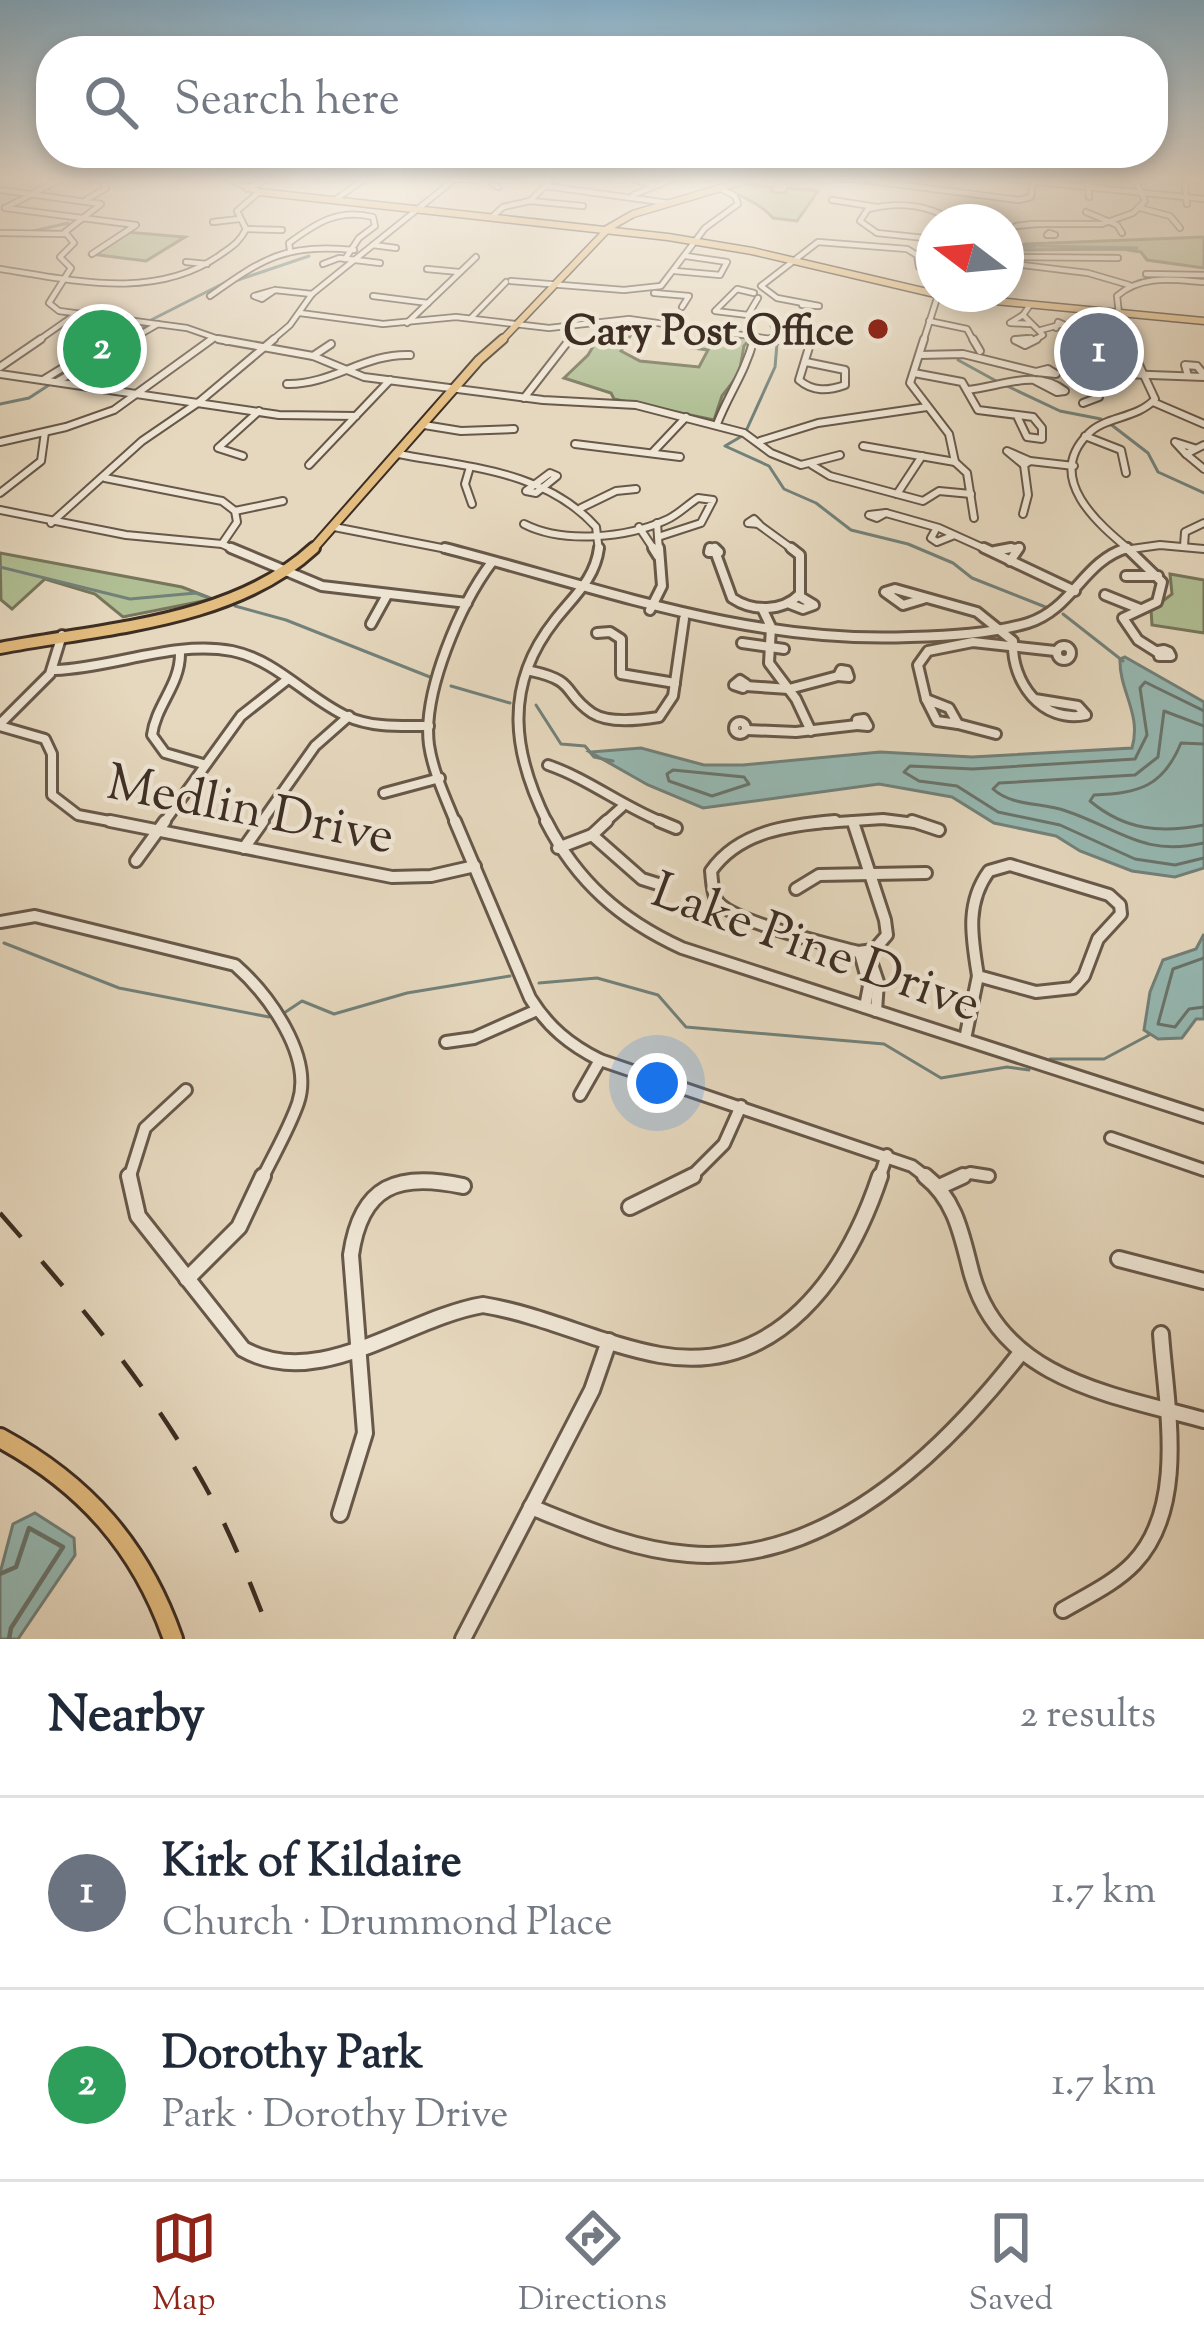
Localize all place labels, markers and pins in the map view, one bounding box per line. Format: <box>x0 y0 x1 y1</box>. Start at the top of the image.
pin: 2 <box>63 304 141 394</box>
place label: Cary Post Office <box>564 304 854 364</box>
pin: 1 <box>1060 307 1138 397</box>
marker: Cary Post Office <box>865 316 891 342</box>

